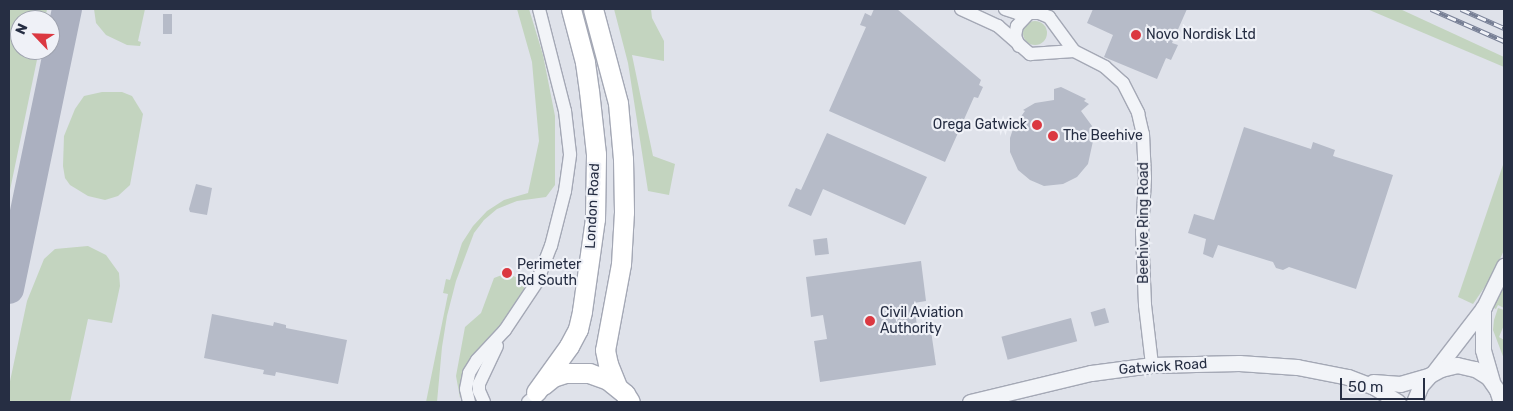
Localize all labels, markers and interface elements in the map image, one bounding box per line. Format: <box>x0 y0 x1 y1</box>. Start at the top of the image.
north arrow <box>10 10 60 60</box>
text: N <box>12 21 32 37</box>
place label: Novo Nordisk Ltd <box>1146 27 1256 43</box>
marker: Novo Nordisk Ltd <box>1130 29 1142 41</box>
place label: Orega Gatwick <box>933 117 1027 133</box>
marker: Orega Gatwick <box>1031 119 1043 131</box>
place label: The Beehive <box>1063 128 1143 144</box>
marker: The Beehive <box>1047 130 1059 142</box>
street label: Beehive Ring Road <box>1136 162 1152 284</box>
street label: London Road <box>582 163 604 249</box>
place label: Perimeter Rd South <box>517 257 581 290</box>
marker: Perimeter Rd South <box>501 267 513 279</box>
place label: Civil Aviation Authority <box>880 305 964 338</box>
marker: Civil Aviation Authority <box>864 315 876 327</box>
street label: Gatwick Road <box>1118 356 1208 378</box>
scale bar <box>1343 368 1428 400</box>
text: 50 m <box>1348 378 1383 396</box>

